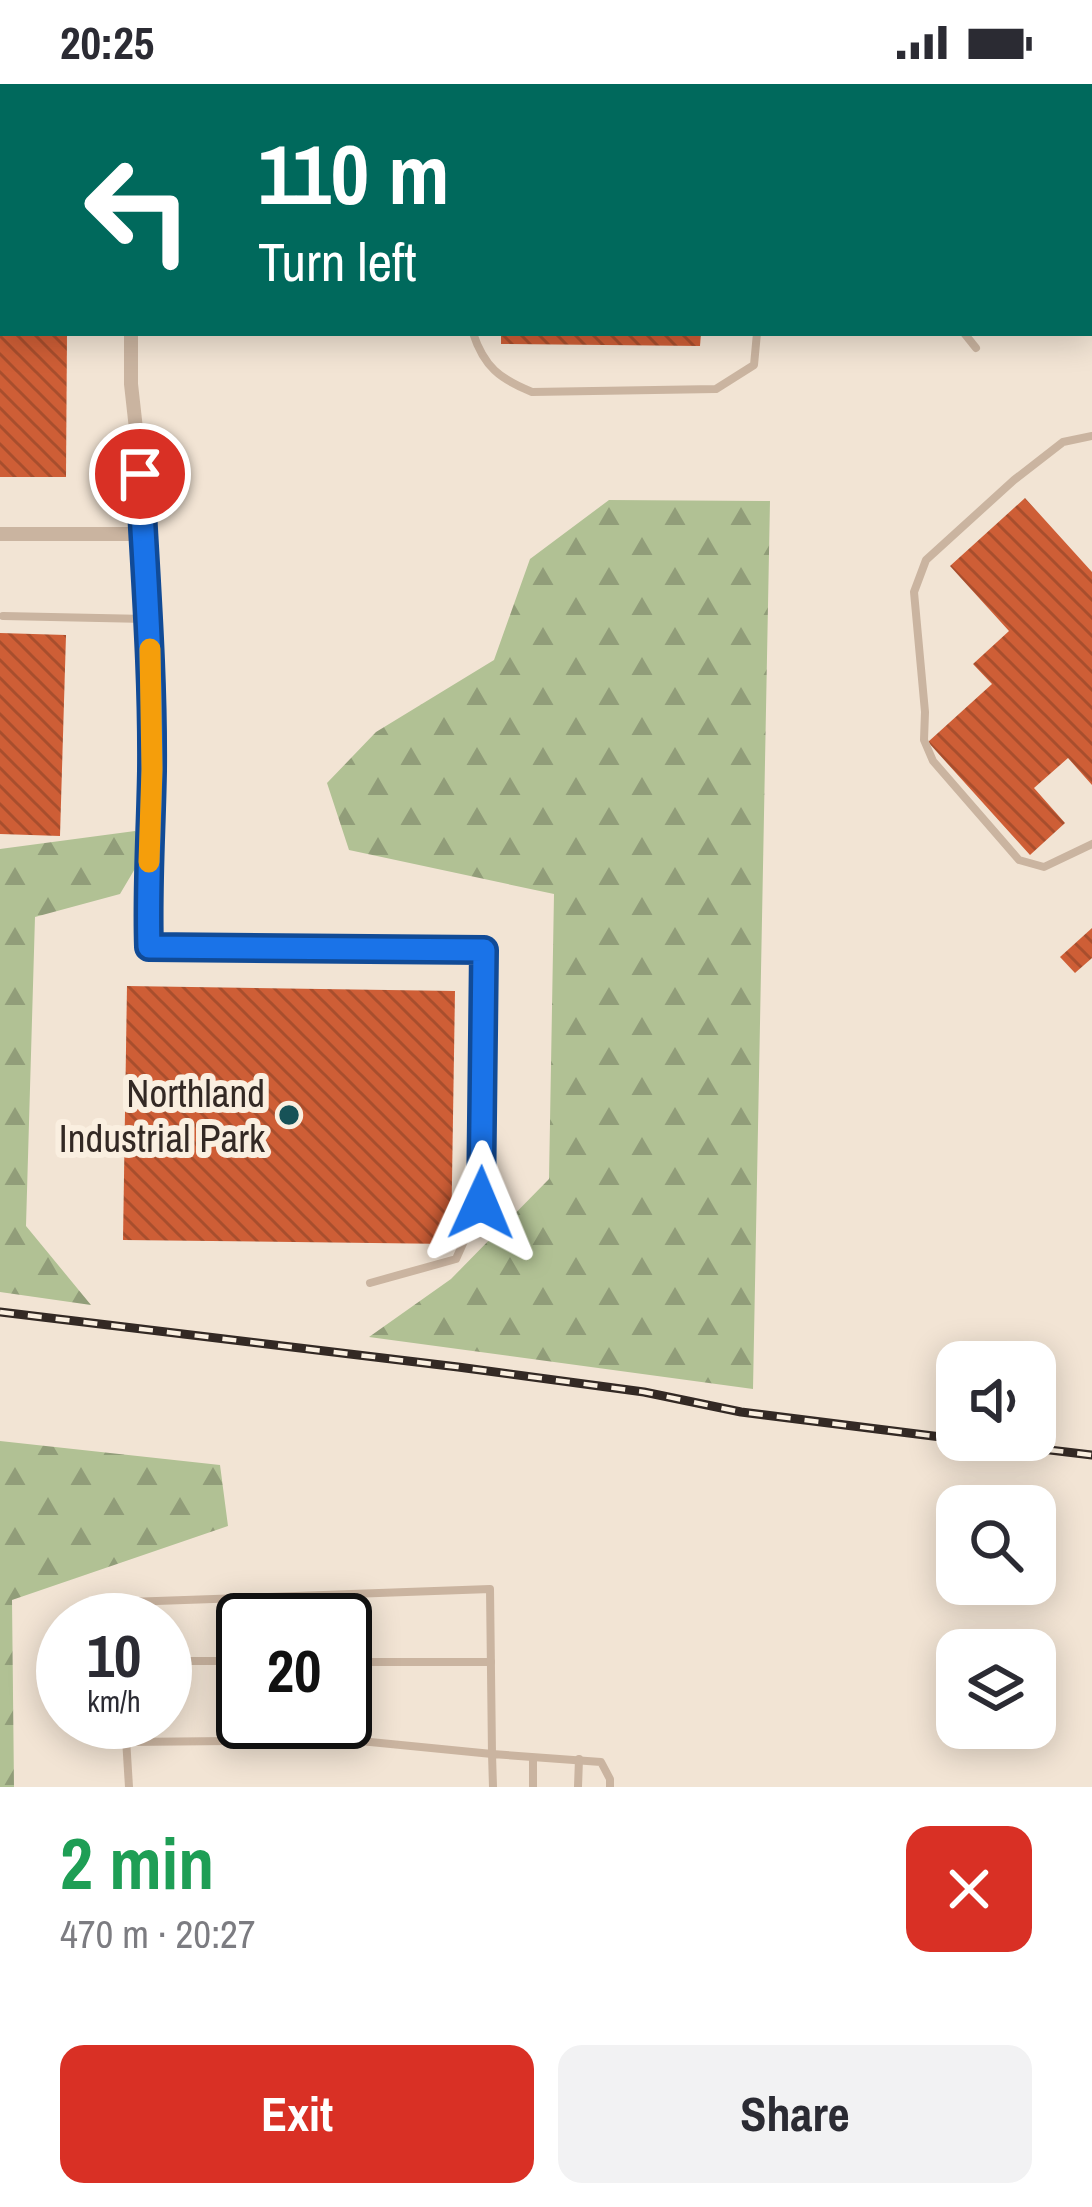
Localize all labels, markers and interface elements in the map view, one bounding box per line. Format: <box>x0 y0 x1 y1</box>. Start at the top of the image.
text: 20:25 <box>60 12 154 73</box>
text: 110 m <box>258 117 450 230</box>
icon: left <box>60 132 216 288</box>
text: Turn left <box>258 225 417 298</box>
pin <box>89 423 191 525</box>
icon: arrive <box>107 441 173 507</box>
place label: Northland Industrial Park <box>59 1067 266 1164</box>
marker: Northland Industrial Park <box>276 1102 302 1128</box>
position arrow <box>418 1140 544 1266</box>
map controls <box>936 1341 1056 1749</box>
button: sound <box>936 1341 1056 1461</box>
button: search <box>936 1485 1056 1605</box>
speed limit sign: 20 <box>216 1593 372 1749</box>
text: 10 <box>87 1615 141 1696</box>
button: layers <box>936 1629 1056 1749</box>
text: km/h <box>87 1681 141 1721</box>
text: 2 min <box>60 1814 214 1911</box>
button: close <box>906 1826 1032 1952</box>
text: 470 m · 20:27 <box>60 1908 256 1960</box>
button: Exit <box>60 2045 534 2183</box>
button: Share <box>558 2045 1032 2183</box>

